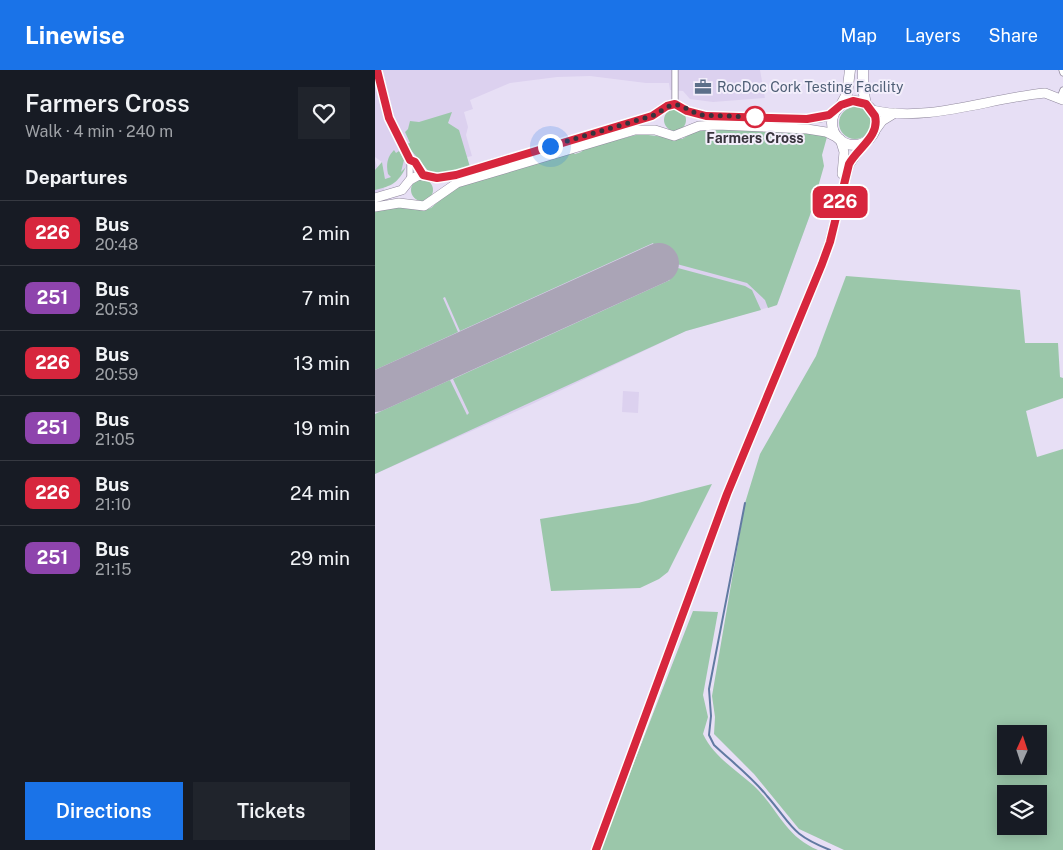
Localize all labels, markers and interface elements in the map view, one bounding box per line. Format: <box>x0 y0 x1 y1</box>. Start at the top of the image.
text: Linewise <box>25 21 125 49</box>
text: Map <box>841 25 877 46</box>
text: Layers <box>905 25 961 46</box>
text: Share <box>989 25 1038 46</box>
office icon: RocDoc Cork Testing Facility <box>693 77 713 97</box>
place label: RocDoc Cork Testing Facility <box>717 79 904 95</box>
button: heart <box>298 87 350 139</box>
text: Farmers Cross <box>25 89 190 117</box>
marker: Farmers Cross <box>744 106 766 128</box>
text: Walk · 4 min · 240 m <box>25 122 173 141</box>
place label: Farmers Cross <box>706 130 804 146</box>
your location <box>538 134 563 159</box>
text: Departures <box>25 166 128 188</box>
line badge: 226 <box>811 186 869 218</box>
text: 226 <box>823 191 857 212</box>
text: Bus <box>95 213 129 235</box>
text: 226 <box>35 222 70 243</box>
text: 2 min <box>302 222 350 244</box>
text: 20:48 <box>95 235 138 254</box>
text: Bus <box>95 278 129 300</box>
text: 251 <box>37 287 68 308</box>
text: 7 min <box>302 287 350 309</box>
text: 20:53 <box>95 300 138 319</box>
text: Bus <box>95 343 129 365</box>
text: 226 <box>35 352 70 373</box>
text: 13 min <box>293 352 350 374</box>
text: 20:59 <box>95 365 138 384</box>
text: Bus <box>95 408 129 430</box>
text: 251 <box>37 417 68 438</box>
text: 19 min <box>294 417 350 439</box>
text: 21:05 <box>95 430 135 449</box>
text: Bus <box>95 473 129 495</box>
text: 226 <box>35 482 70 503</box>
text: 24 min <box>290 482 350 504</box>
text: 21:10 <box>95 495 131 514</box>
text: Bus <box>95 538 129 560</box>
text: 251 <box>37 547 68 568</box>
text: 29 min <box>290 547 350 569</box>
text: 21:15 <box>95 560 131 579</box>
north arrow <box>997 725 1047 775</box>
map controls <box>997 725 1047 835</box>
button: Directions <box>25 782 183 840</box>
button: Tickets <box>193 782 350 840</box>
button: layers <box>997 785 1047 835</box>

